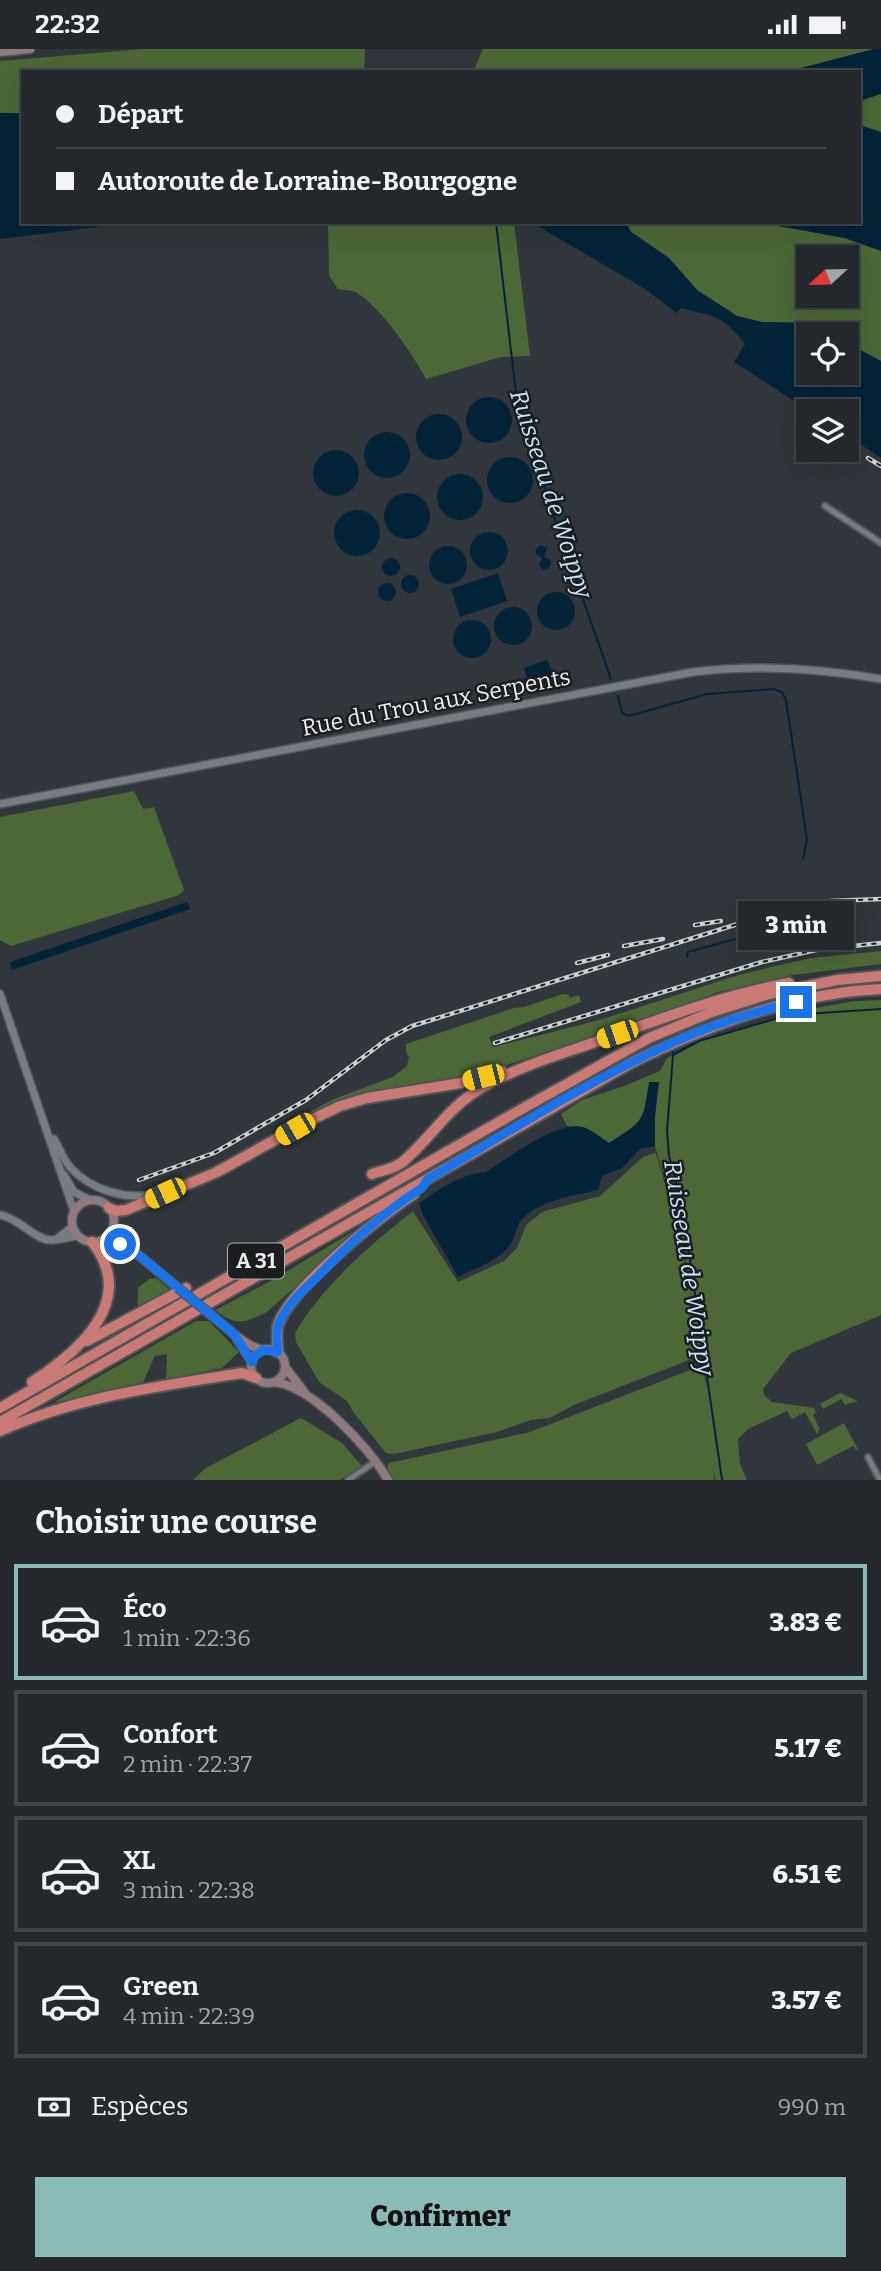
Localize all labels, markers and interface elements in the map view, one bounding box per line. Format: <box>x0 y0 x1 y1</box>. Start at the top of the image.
text: 22:32 <box>35 9 100 40</box>
text: Départ <box>98 99 184 130</box>
text: Autoroute de Lorraine-Bourgogne <box>98 166 517 197</box>
north arrow <box>796 245 859 308</box>
map controls <box>796 245 859 462</box>
button: locate <box>796 322 859 385</box>
water label: Ruisseau de Woippy <box>504 386 598 603</box>
button: layers <box>796 399 859 462</box>
street label: Rue du Trou aux Serpents <box>299 662 573 742</box>
callout: 3 min <box>738 901 854 949</box>
text: 3 min <box>765 911 827 939</box>
route end <box>780 986 812 1018</box>
car <box>594 1017 641 1051</box>
car <box>461 1062 506 1092</box>
car <box>272 1109 319 1149</box>
water label: Ruisseau de Woippy <box>658 1158 720 1379</box>
car <box>142 1175 189 1211</box>
route start <box>104 1228 136 1260</box>
road number: A 31 <box>228 1243 284 1279</box>
text: Choisir une course <box>35 1503 317 1541</box>
icon: car <box>39 1591 102 1654</box>
text: Éco <box>123 1593 166 1624</box>
text: 3.83 € <box>769 1607 842 1638</box>
text: 1 min · 22:36 <box>123 1624 251 1652</box>
icon: car <box>39 1717 102 1780</box>
text: Confort <box>123 1719 218 1750</box>
text: 5.17 € <box>774 1733 842 1764</box>
text: 2 min · 22:37 <box>123 1750 252 1778</box>
icon: car <box>39 1843 102 1906</box>
text: XL <box>123 1845 155 1876</box>
text: 6.51 € <box>773 1859 842 1890</box>
text: 3 min · 22:38 <box>123 1876 255 1904</box>
icon: car <box>39 1969 102 2032</box>
text: Green <box>123 1971 199 2002</box>
text: 3.57 € <box>771 1985 842 2016</box>
text: 4 min · 22:39 <box>123 2002 255 2030</box>
icon: cash <box>35 2088 73 2126</box>
text: Espèces <box>91 2091 188 2122</box>
text: 990 m <box>778 2093 846 2121</box>
button: Confirmer <box>35 2177 846 2257</box>

